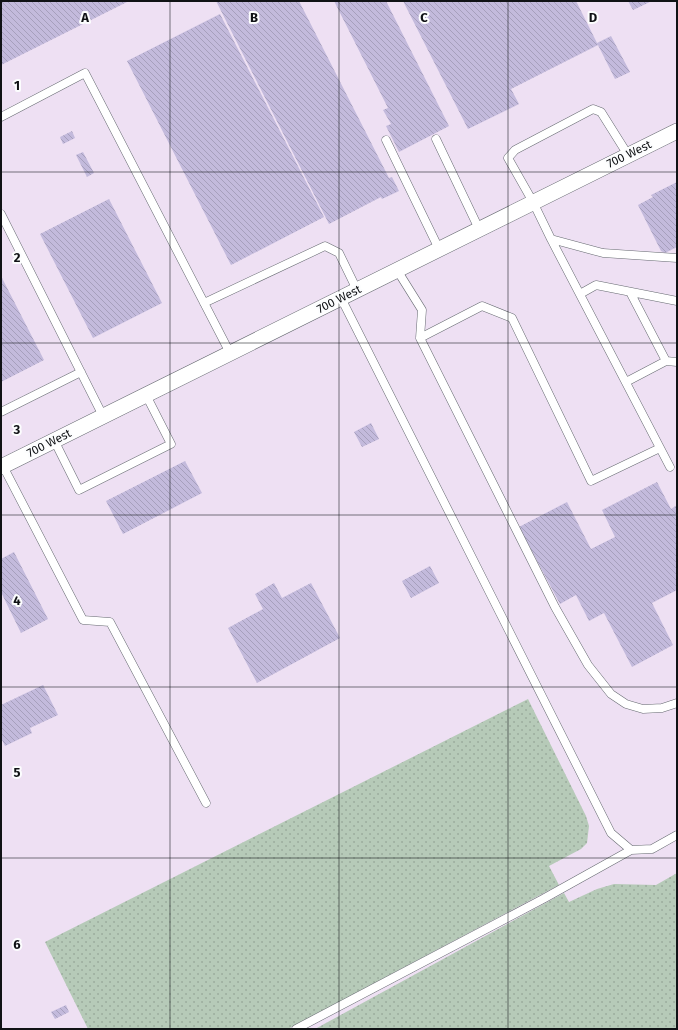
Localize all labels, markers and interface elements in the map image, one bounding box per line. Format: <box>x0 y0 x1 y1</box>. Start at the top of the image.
text: A <box>80 10 89 25</box>
text: B <box>250 10 258 25</box>
text: C <box>420 10 428 25</box>
text: D <box>589 10 598 25</box>
text: 1 <box>14 78 20 93</box>
street label: 700 West <box>604 137 654 171</box>
text: 2 <box>14 250 21 265</box>
street label: 700 West <box>314 282 364 316</box>
text: 3 <box>13 422 21 437</box>
street label: 700 West <box>24 426 74 460</box>
text: 4 <box>13 593 21 608</box>
text: 5 <box>14 765 21 780</box>
text: 6 <box>13 937 21 952</box>

